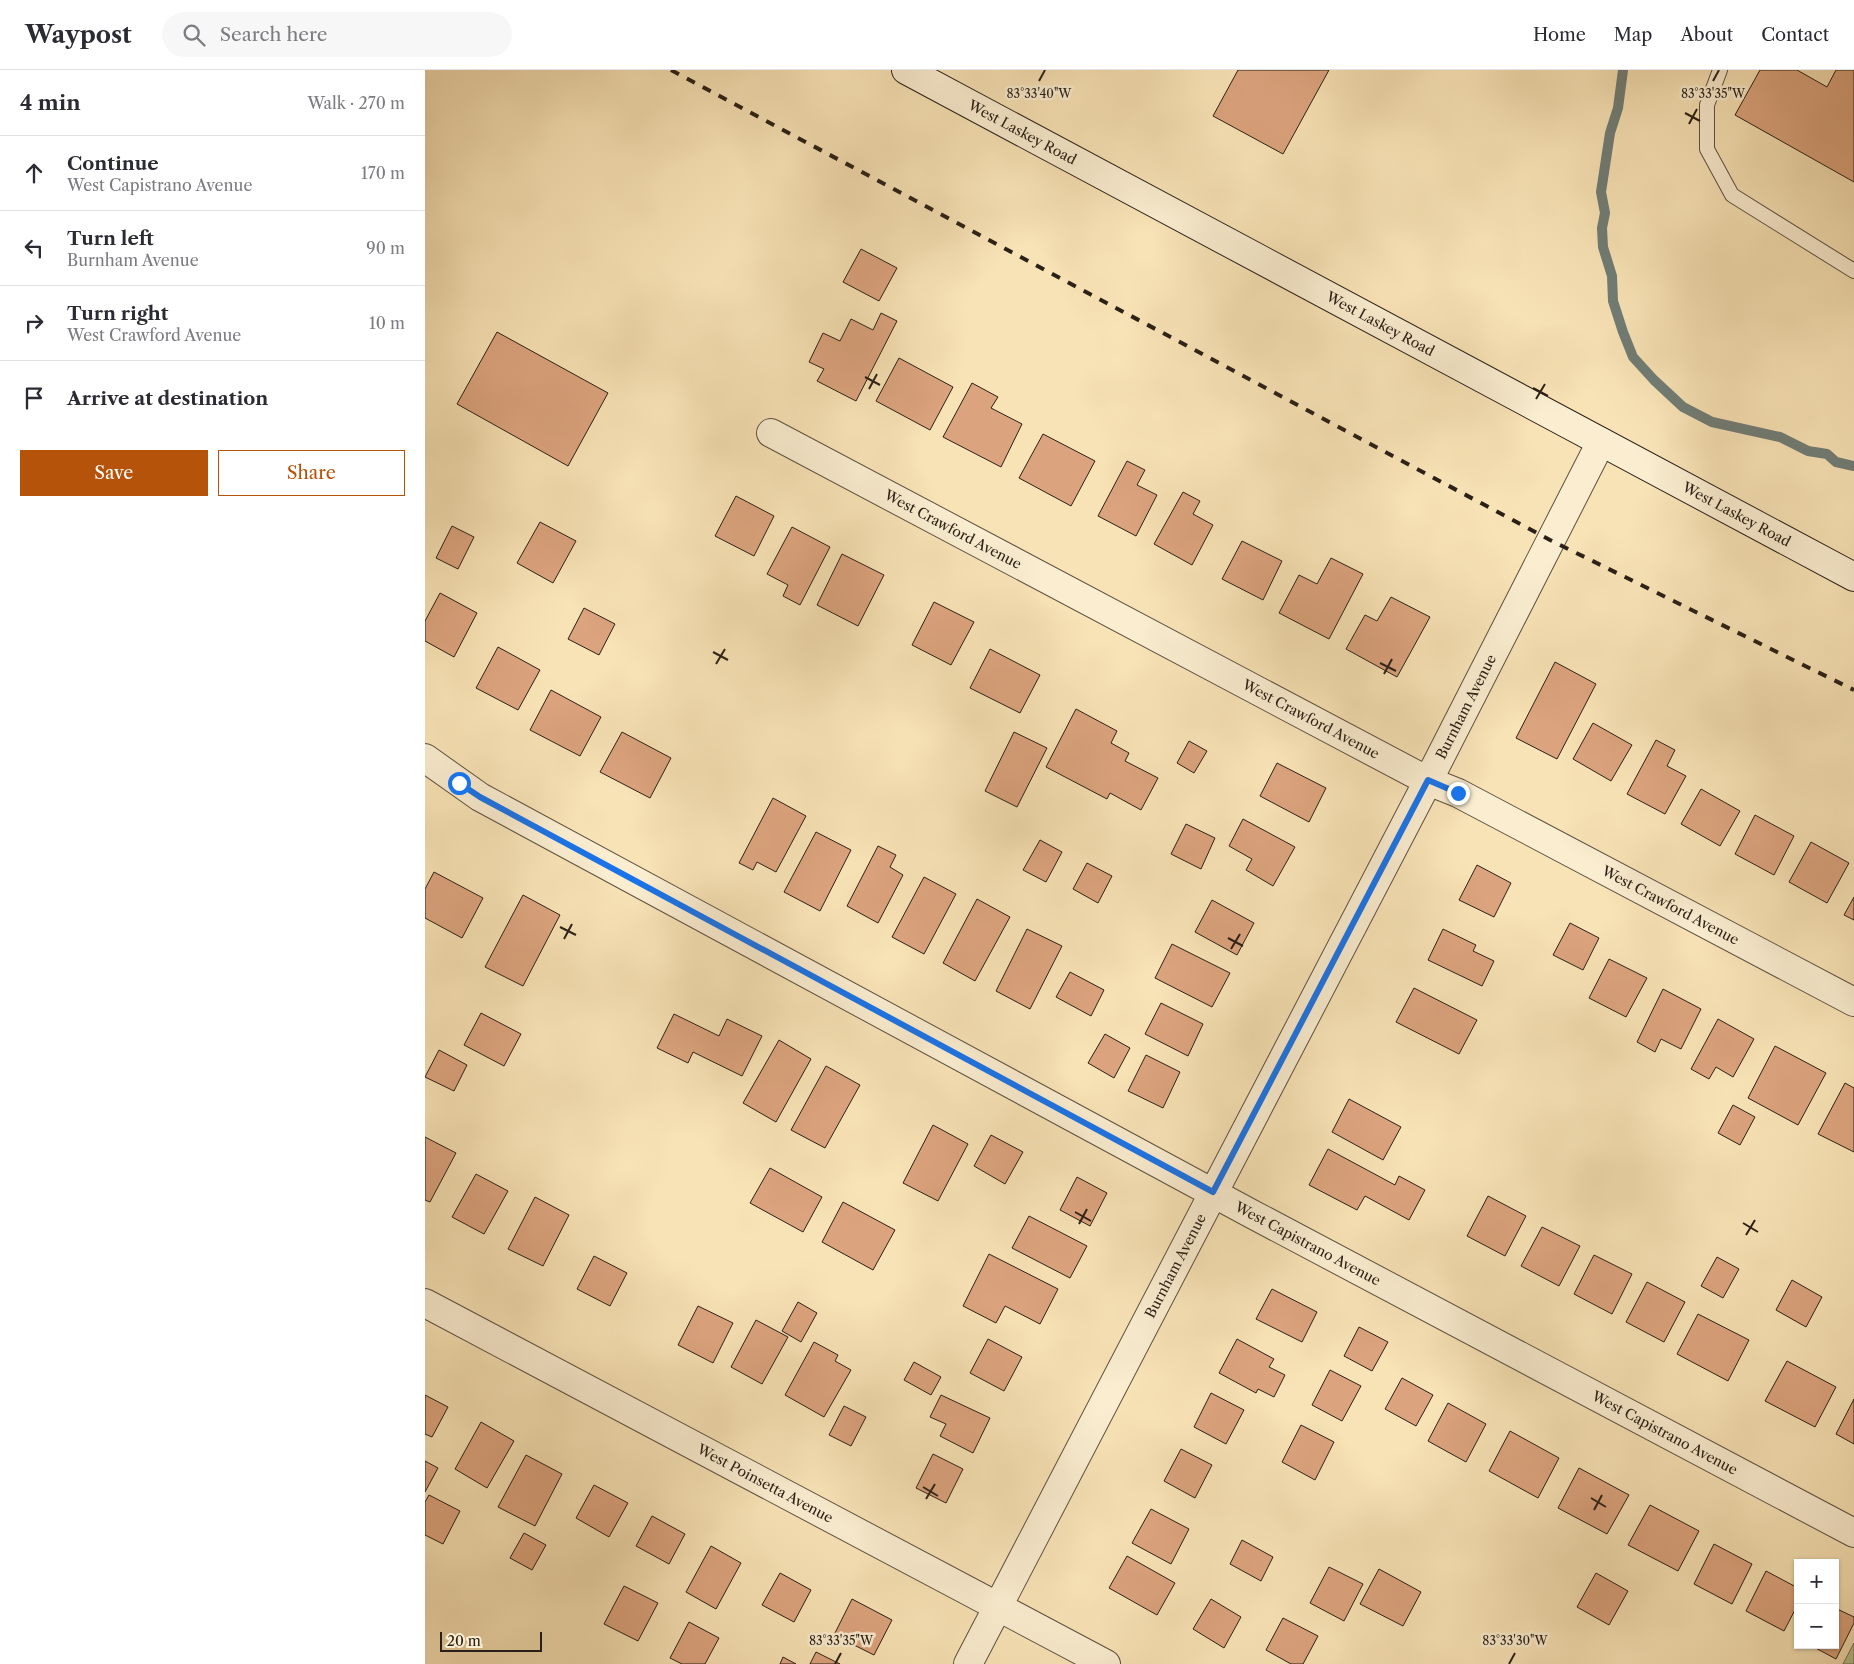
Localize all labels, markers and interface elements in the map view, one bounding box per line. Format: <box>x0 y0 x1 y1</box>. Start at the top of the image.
search box <box>162 12 512 57</box>
text: Waypost <box>25 20 132 49</box>
icon: search <box>180 21 208 49</box>
text: Search here <box>220 23 327 46</box>
text: Home <box>1533 24 1586 46</box>
text: Map <box>1614 24 1652 46</box>
text: About <box>1680 24 1733 46</box>
text: Contact <box>1761 24 1829 46</box>
text: 83°33'40"W <box>1006 86 1072 101</box>
text: 83°33'35"W <box>1681 86 1746 101</box>
text: 4 min <box>20 90 81 115</box>
text: Walk · 270 m <box>307 93 405 113</box>
street label: West Laskey Road <box>964 95 1080 169</box>
text: Continue <box>67 152 159 175</box>
icon: ahead <box>20 159 48 187</box>
text: 170 m <box>361 163 405 183</box>
text: West Capistrano Avenue <box>67 175 252 195</box>
text: Turn left <box>67 227 154 250</box>
icon: left <box>20 234 48 262</box>
text: 90 m <box>366 238 405 258</box>
text: Burnham Avenue <box>67 250 199 270</box>
street label: West Laskey Road <box>1322 287 1438 360</box>
text: Turn right <box>67 302 168 325</box>
icon: right <box>20 309 48 337</box>
text: 10 m <box>369 313 405 333</box>
text: West Crawford Avenue <box>67 325 241 345</box>
icon: arrive <box>20 384 48 412</box>
text: Arrive at destination <box>67 387 268 410</box>
button: Save <box>20 450 208 496</box>
button: Share <box>218 450 405 496</box>
street label: West Laskey Road <box>1679 477 1794 551</box>
street label: West Crawford Avenue <box>881 485 1025 573</box>
street label: Burnham Avenue <box>1432 651 1500 762</box>
street label: West Crawford Avenue <box>1238 675 1383 763</box>
route start <box>448 772 471 795</box>
route end <box>1447 782 1470 805</box>
street label: West Crawford Avenue <box>1598 861 1742 949</box>
street label: West Capistrano Avenue <box>1231 1197 1384 1290</box>
street label: Burnham Avenue <box>1141 1210 1210 1321</box>
street label: West Capistrano Avenue <box>1588 1386 1741 1479</box>
street label: West Poinsetta Avenue <box>693 1439 836 1527</box>
map controls <box>1794 1559 1839 1649</box>
button: + <box>1794 1559 1839 1604</box>
button: − <box>1794 1604 1839 1649</box>
scale bar <box>440 1629 543 1652</box>
text: 20 m <box>447 1632 481 1650</box>
text: 83°33'35"W <box>809 1633 874 1648</box>
text: 83°33'30"W <box>1482 1633 1549 1648</box>

